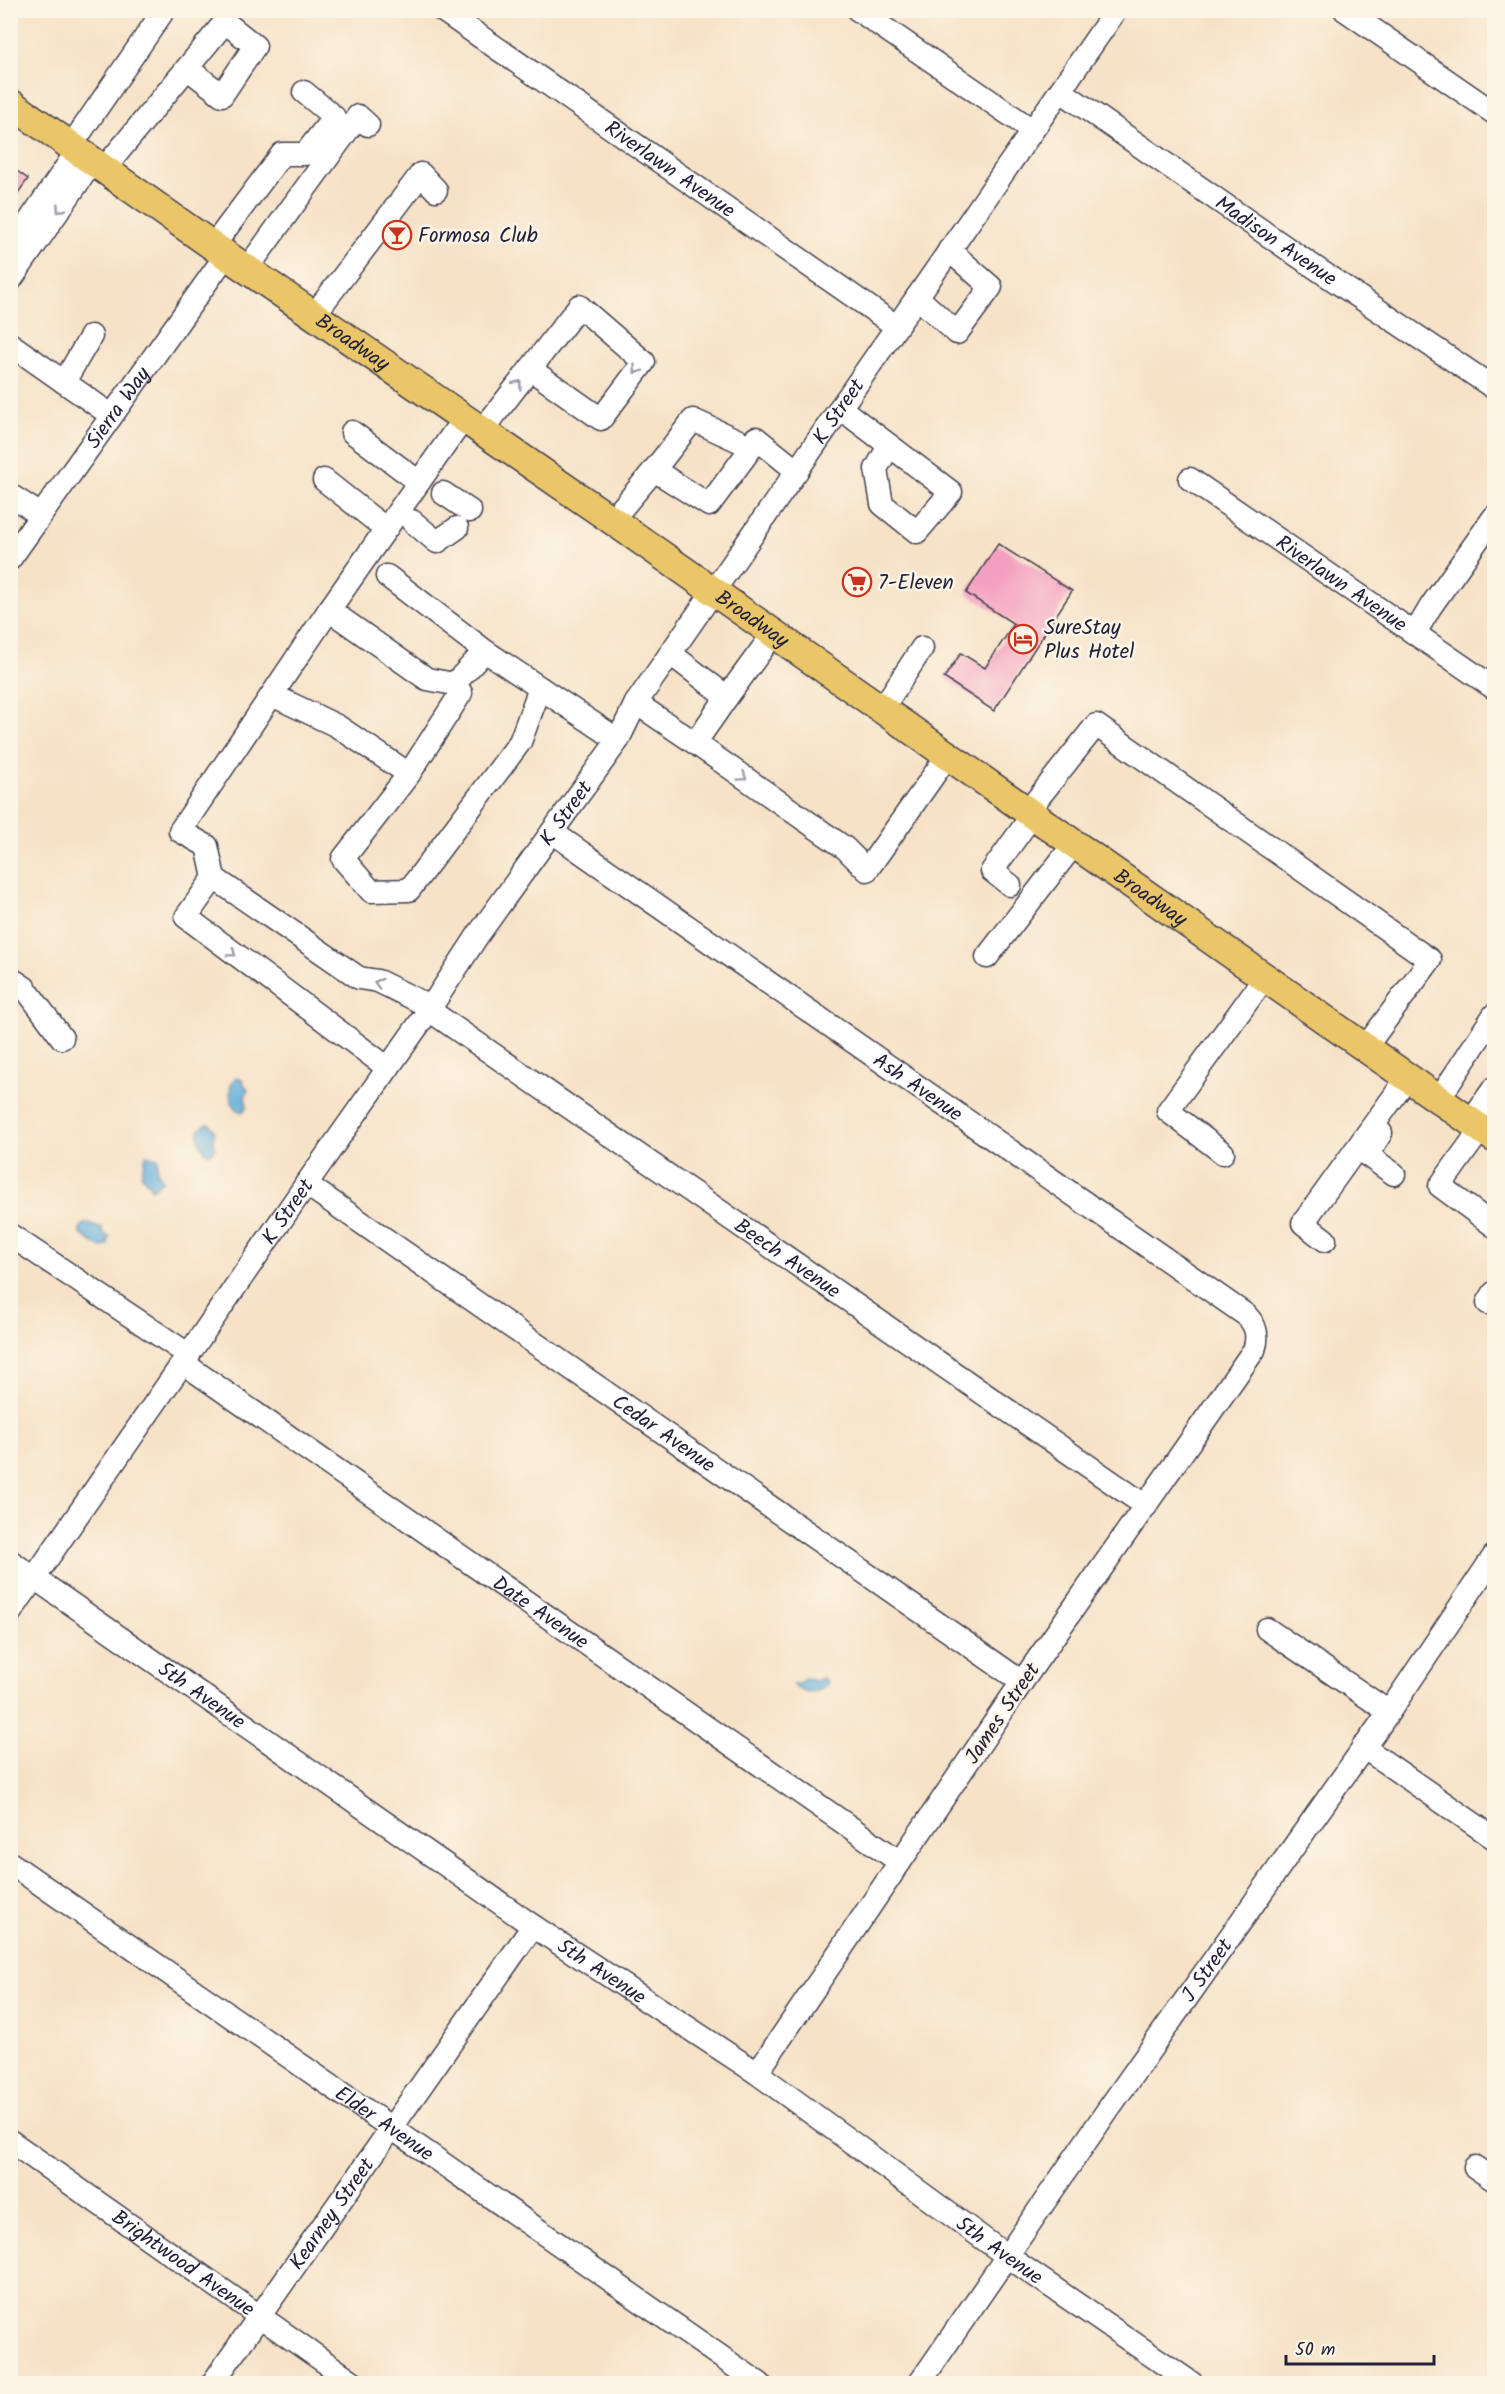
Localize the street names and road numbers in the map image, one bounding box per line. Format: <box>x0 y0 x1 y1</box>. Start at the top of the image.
street label: Riverlawn Avenue <box>597 113 742 228</box>
street label: Madison Avenue <box>1208 188 1343 296</box>
street label: Broadway <box>308 306 396 381</box>
street label: Sierra Way <box>78 360 160 456</box>
street label: K Street <box>805 372 874 452</box>
street label: Riverlawn Avenue <box>1268 527 1414 642</box>
street label: Broadway <box>708 582 796 658</box>
street label: K Street <box>532 773 602 854</box>
street label: Broadway <box>1106 861 1194 936</box>
street label: Ash Avenue <box>865 1045 969 1131</box>
street label: K Street <box>254 1172 324 1252</box>
street label: Beech Avenue <box>727 1211 847 1308</box>
street label: Cedar Avenue <box>605 1386 722 1482</box>
street label: Date Avenue <box>485 1568 596 1659</box>
street label: 5th Avenue <box>150 1654 252 1739</box>
street label: James Street <box>957 1656 1050 1771</box>
street label: 5th Avenue <box>550 1931 653 2014</box>
street label: J Street <box>1174 1932 1242 2010</box>
street label: Elder Avenue <box>327 2078 441 2171</box>
street label: Kearney Street <box>282 2151 384 2278</box>
street label: Brightwood Avenue <box>104 2202 262 2326</box>
street label: 5th Avenue <box>948 2208 1050 2294</box>

